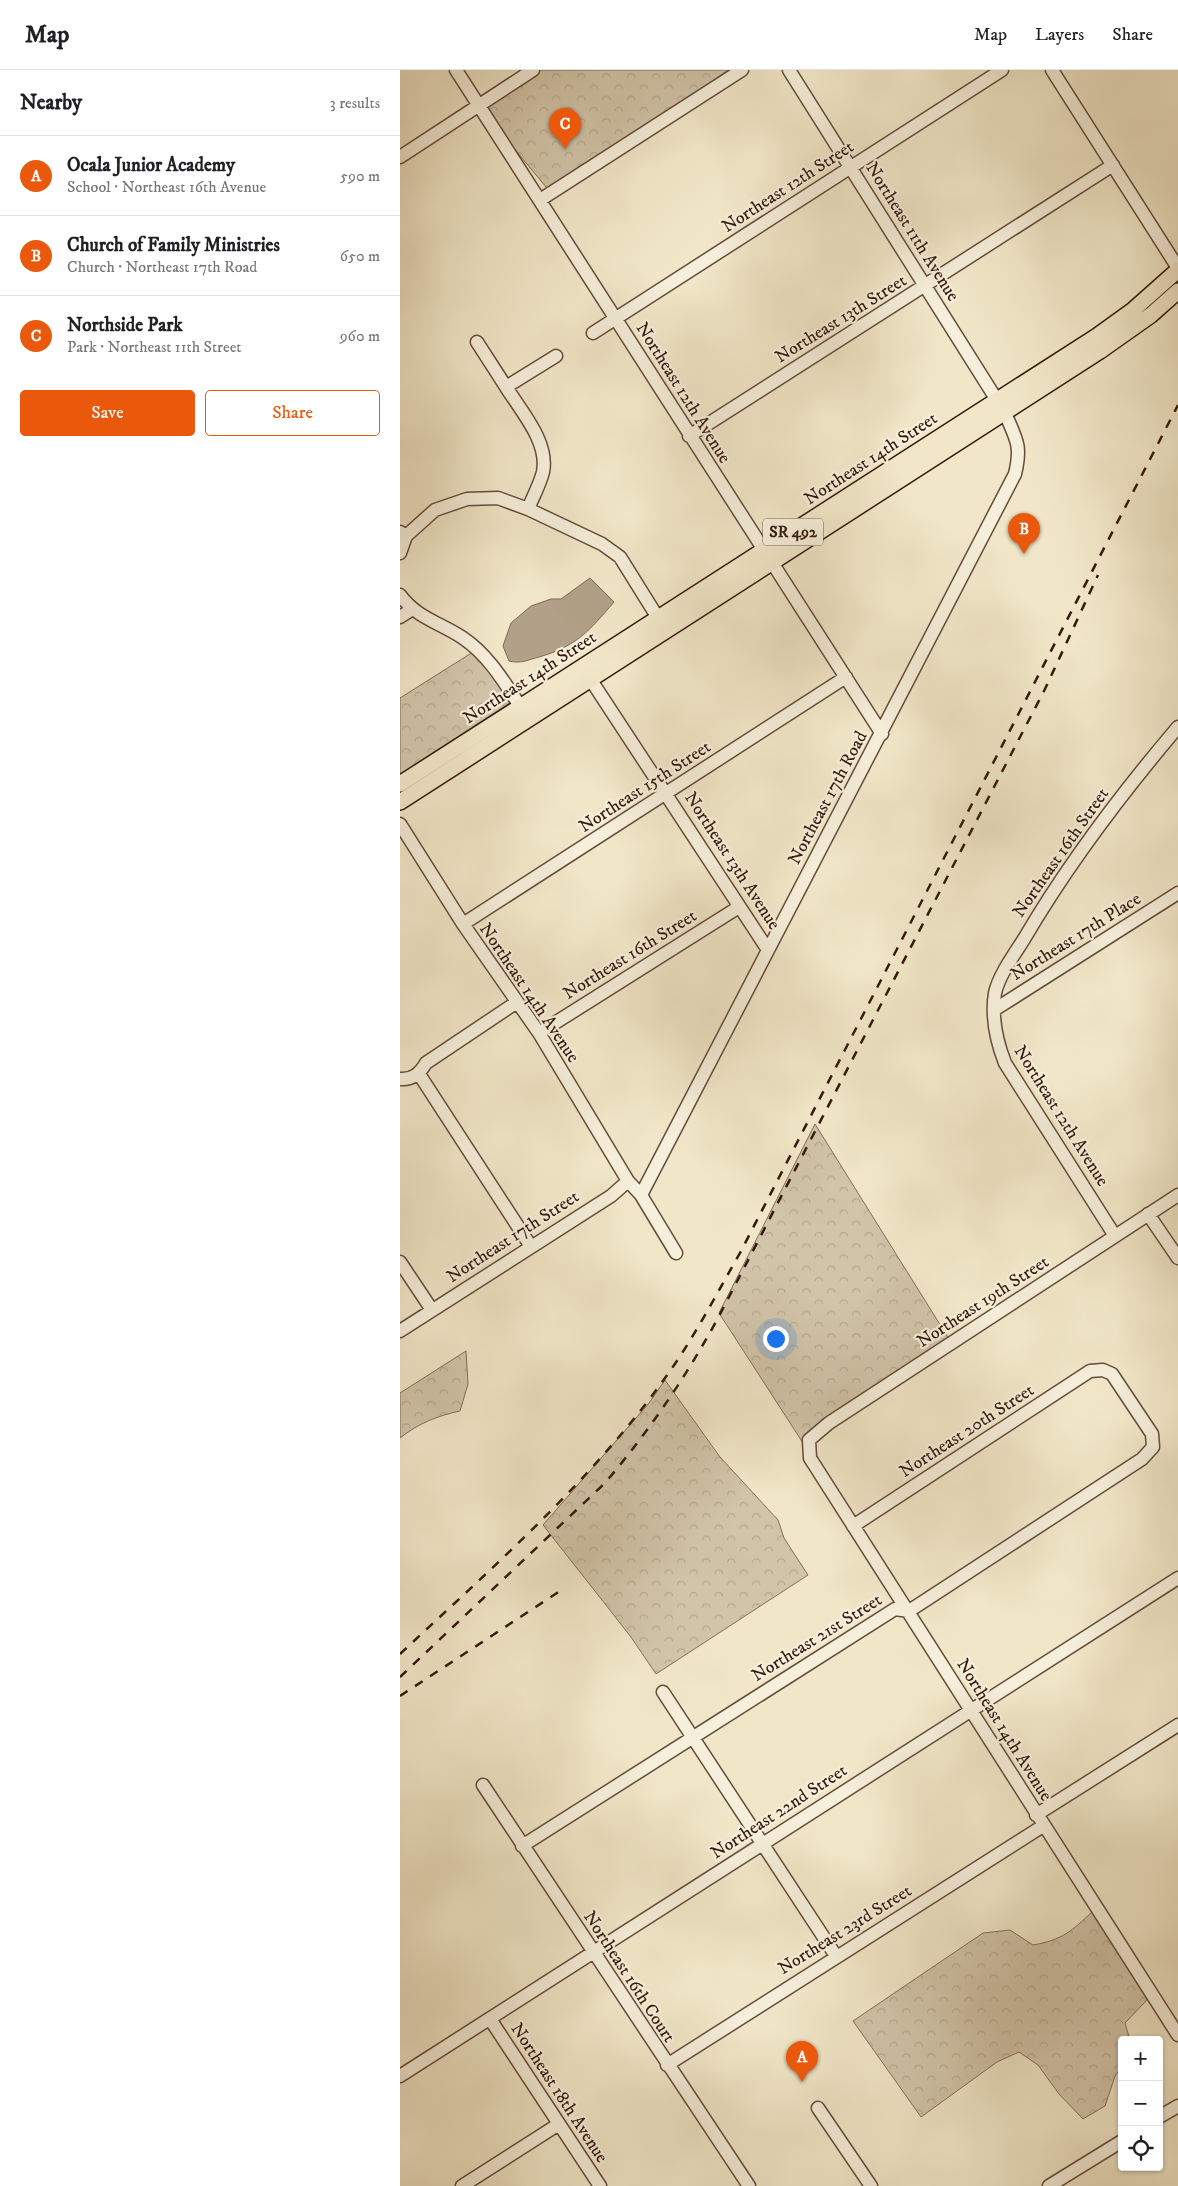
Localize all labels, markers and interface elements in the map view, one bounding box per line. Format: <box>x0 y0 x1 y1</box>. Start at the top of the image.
text: Map <box>25 20 69 50</box>
text: Map <box>974 24 1007 46</box>
text: Layers <box>1035 24 1084 46</box>
text: Share <box>1112 24 1153 46</box>
text: Nearby <box>20 90 82 116</box>
text: 3 results <box>330 93 380 113</box>
pin: C <box>549 108 581 149</box>
street label: Northeast 12th Street <box>718 136 858 238</box>
text: Ocala Junior Academy <box>67 154 235 177</box>
street label: Northeast 11th Avenue <box>860 158 964 306</box>
text: A <box>31 166 41 186</box>
text: 590 m <box>340 166 380 186</box>
text: School · Northeast 16th Avenue <box>67 177 266 197</box>
text: Church of Family Ministries <box>67 234 280 257</box>
text: B <box>31 246 41 266</box>
text: 650 m <box>340 246 380 266</box>
text: Church · Northeast 17th Road <box>67 257 257 277</box>
street label: Northeast 13th Street <box>771 270 911 368</box>
text: Northside Park <box>67 314 183 337</box>
street label: Northeast 12th Avenue <box>631 318 735 468</box>
text: C <box>31 326 41 346</box>
text: 960 m <box>340 326 380 346</box>
text: Park · Northeast 11th Street <box>67 337 241 357</box>
button: Save <box>20 390 195 436</box>
button: Share <box>205 390 380 436</box>
street label: Northeast 14th Street <box>800 408 942 510</box>
pin: B <box>1008 513 1040 554</box>
road number: SR 492 <box>763 518 823 546</box>
street label: Northeast 14th Street <box>459 627 601 729</box>
street label: Northeast 17th Road <box>784 727 872 869</box>
street label: Northeast 15th Street <box>575 736 715 838</box>
street label: Northeast 16th Street <box>1008 784 1114 922</box>
street label: Northeast 13th Avenue <box>679 788 785 934</box>
street label: Northeast 17th Place <box>1007 888 1145 986</box>
street label: Northeast 16th Street <box>559 905 701 1005</box>
street label: Northeast 14th Avenue <box>474 919 584 1067</box>
street label: Northeast 12th Avenue <box>1009 1041 1113 1191</box>
street label: Northeast 17th Street <box>443 1186 584 1288</box>
street label: Northeast 19th Street <box>913 1251 1053 1353</box>
your location <box>763 1326 789 1352</box>
street label: Northeast 20th Street <box>896 1379 1039 1483</box>
street label: Northeast 21st Street <box>748 1589 886 1687</box>
street label: Northeast 14th Avenue <box>951 1655 1057 1805</box>
street label: Northeast 22nd Street <box>707 1760 851 1864</box>
street label: Northeast 23rd Street <box>774 1880 916 1980</box>
street label: Northeast 16th Court <box>578 1907 680 2047</box>
street label: Northeast 18th Avenue <box>506 2019 612 2167</box>
map controls <box>1118 2036 1163 2171</box>
button: + <box>1118 2036 1163 2081</box>
pin: A <box>786 2041 818 2082</box>
button: − <box>1118 2081 1163 2126</box>
button: locate <box>1118 2126 1163 2171</box>

